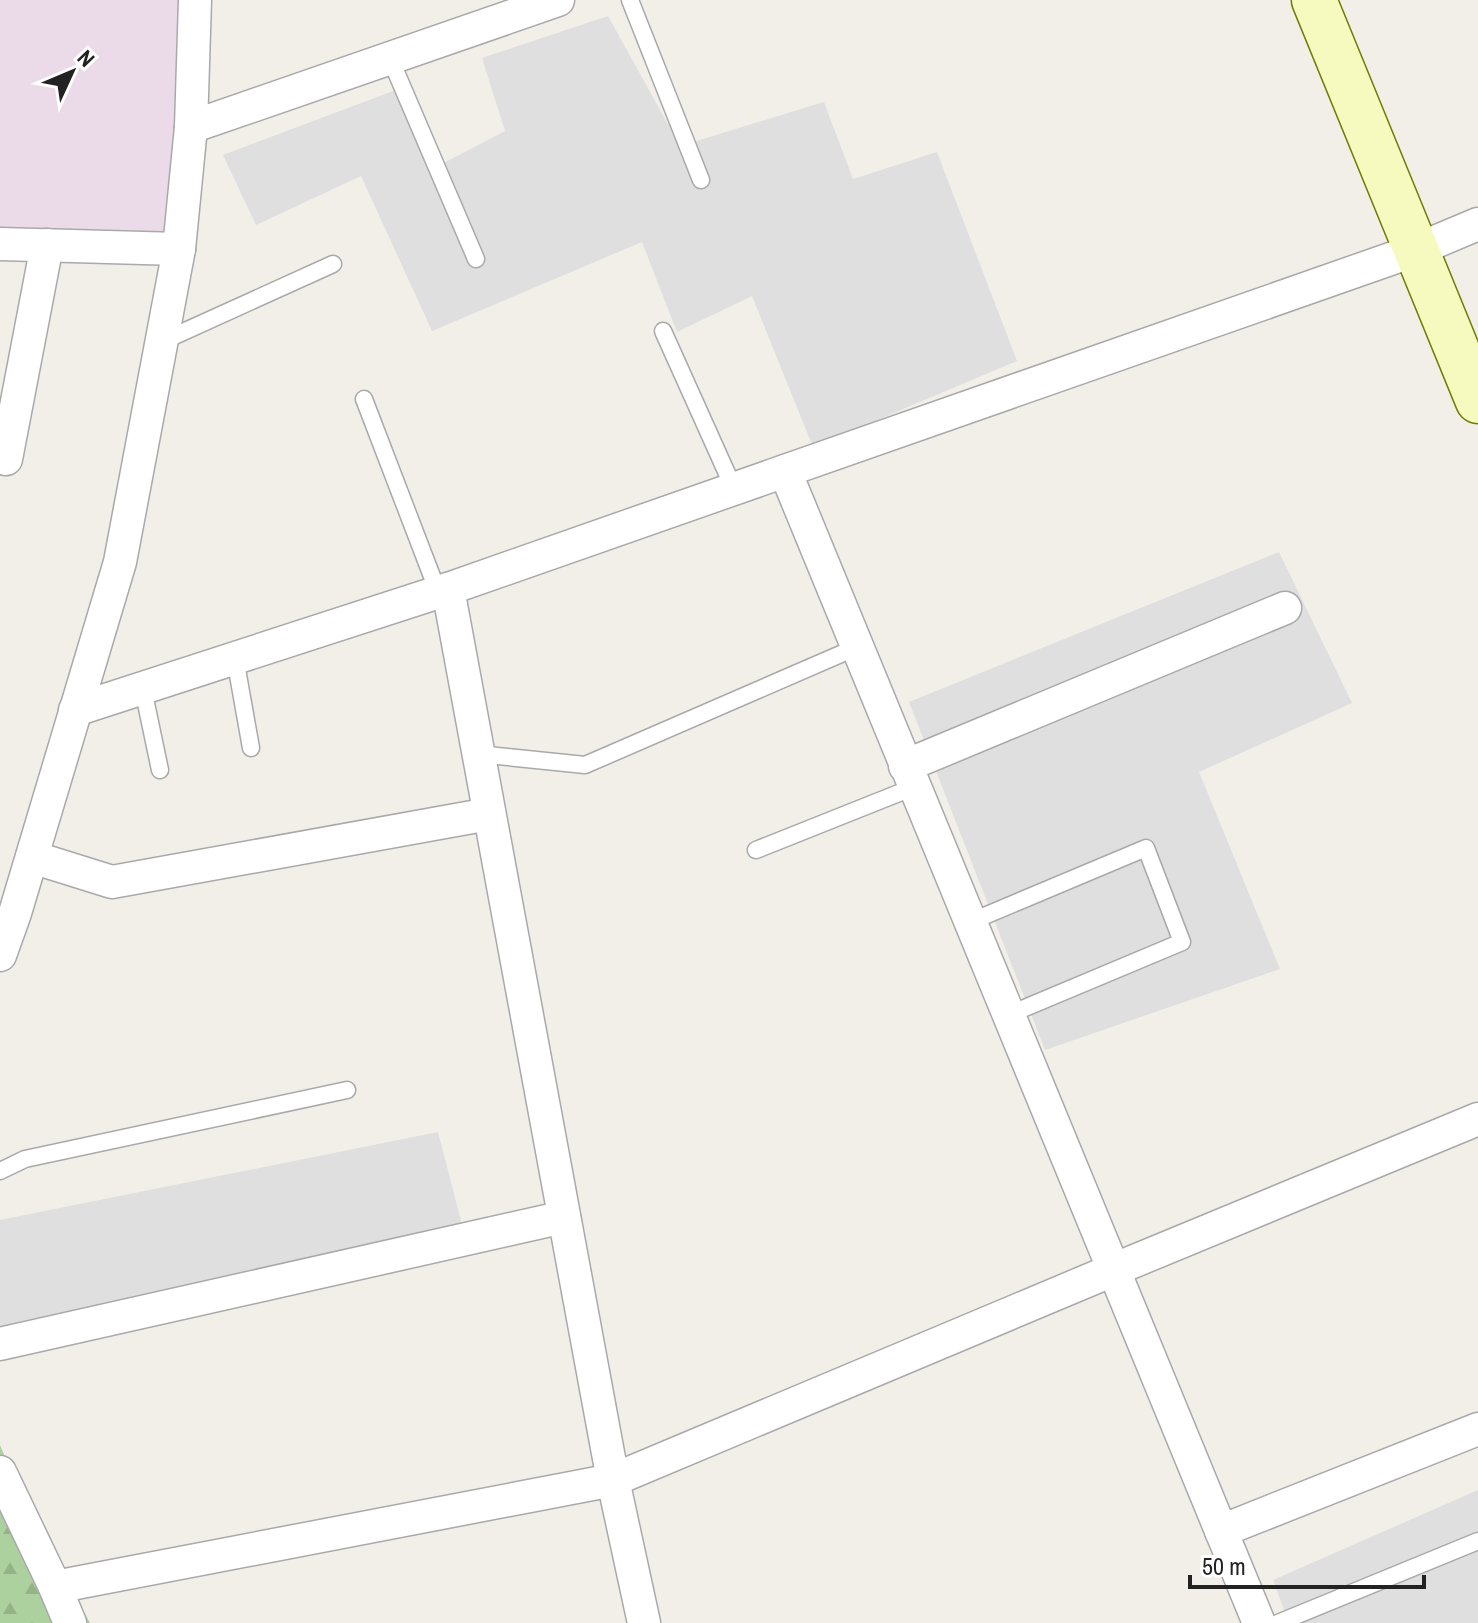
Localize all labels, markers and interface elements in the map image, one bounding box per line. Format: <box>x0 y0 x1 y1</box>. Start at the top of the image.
north arrow <box>32 32 112 112</box>
text: N <box>71 43 102 73</box>
scale bar <box>1190 1539 1424 1589</box>
text: 50 m <box>1202 1550 1246 1582</box>

